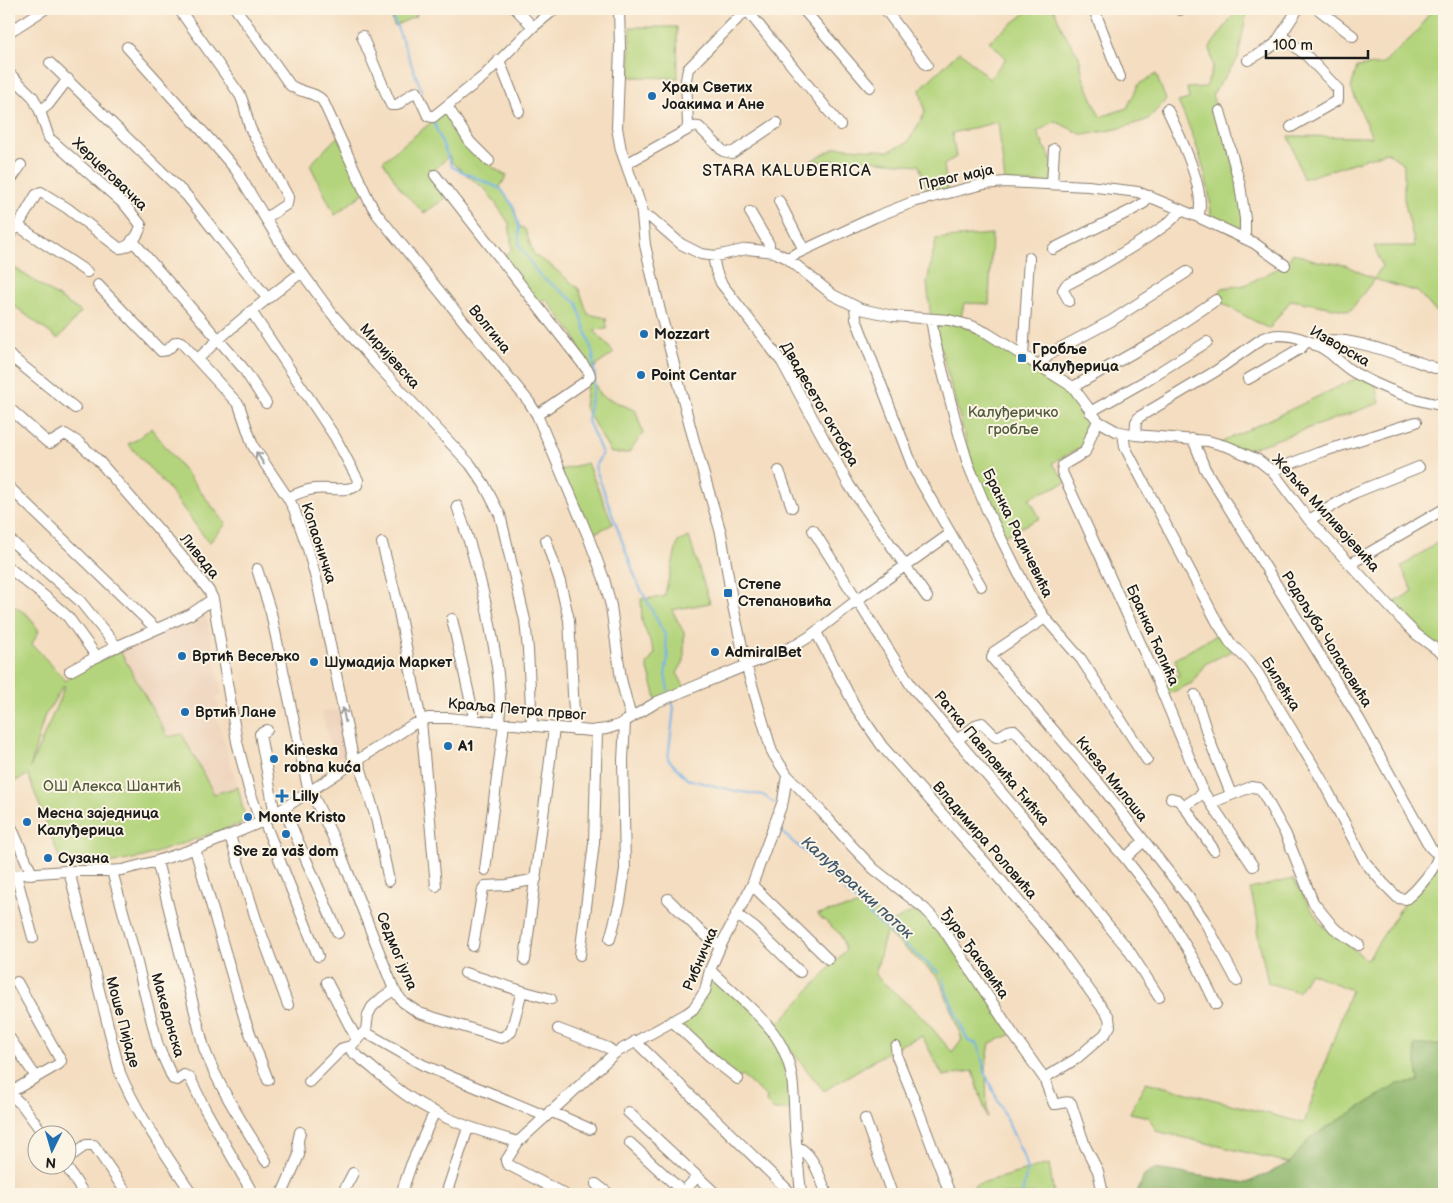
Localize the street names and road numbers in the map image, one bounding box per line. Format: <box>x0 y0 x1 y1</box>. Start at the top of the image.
street label: Херцеговачка <box>68 134 151 215</box>
street label: Првог маја <box>917 160 996 195</box>
street label: Волгина <box>464 301 515 358</box>
street label: Миријевска <box>355 320 424 393</box>
street label: Изворска <box>1306 322 1373 371</box>
street label: Двадесетог октобра <box>776 339 863 470</box>
street label: Жељка Миливојевића <box>1268 450 1384 576</box>
street label: Бранка Радичевића <box>978 466 1057 601</box>
street label: Копаоничка <box>296 500 341 586</box>
street label: Ливада <box>175 529 224 583</box>
street label: Родољуба Чолаковића <box>1277 568 1376 711</box>
street label: Бранка Ћопића <box>1122 582 1183 689</box>
street label: Билећка <box>1257 654 1305 715</box>
street label: Ратка Павловића Ћићка <box>930 687 1054 830</box>
street label: Краља Петра првог <box>447 694 587 725</box>
street label: Кнеза Милоша <box>1071 733 1152 826</box>
street label: Владимира Роловића <box>928 777 1041 903</box>
street label: Ђуре Ђаковића <box>936 904 1013 1003</box>
street label: Седмог јула <box>372 909 422 993</box>
street label: Рибничка <box>679 924 722 994</box>
street label: Македонска <box>146 971 189 1060</box>
street label: Моше Пијаде <box>101 974 144 1070</box>

